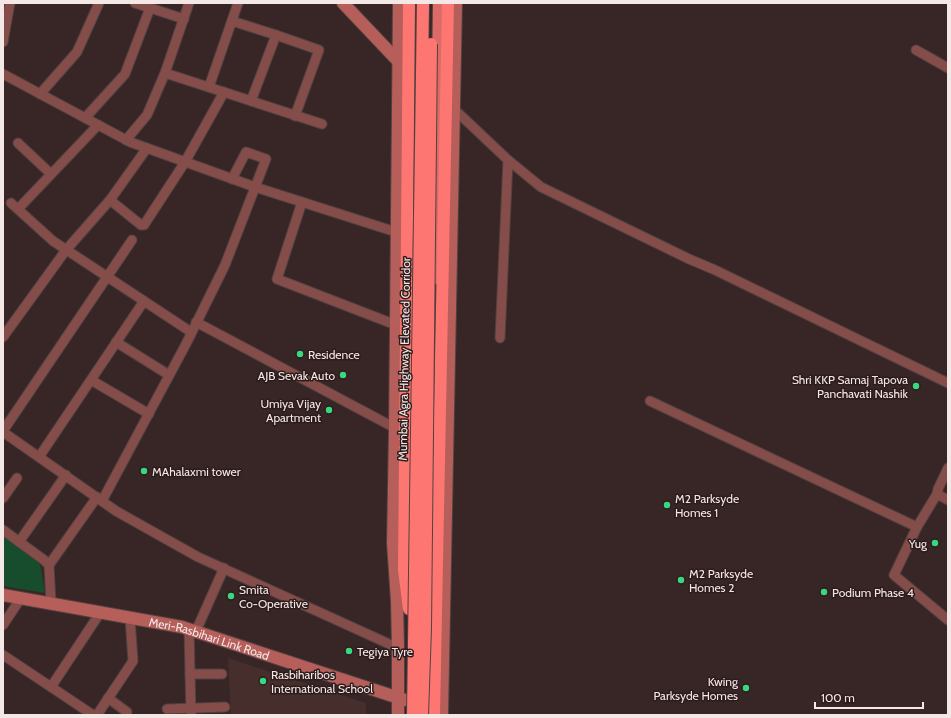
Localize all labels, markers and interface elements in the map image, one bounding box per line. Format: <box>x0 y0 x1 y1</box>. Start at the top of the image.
street label: Mumbai Agra Highway Elevated Corridor <box>395 257 413 461</box>
place label: Residence <box>308 347 360 362</box>
marker: Residence <box>295 349 305 359</box>
place label: AJB Sevak Auto <box>258 368 335 383</box>
marker: AJB Sevak Auto <box>338 370 348 380</box>
place label: Shri KKP Samaj Tapova Panchavati Nashik <box>792 372 909 401</box>
marker: Shri KKP Samaj Tapova Panchavati Nashik <box>911 381 921 391</box>
place label: Umiya Vijay Apartment <box>260 396 321 425</box>
marker: Umiya Vijay Apartment <box>324 405 334 415</box>
place label: MAhalaxmi tower <box>152 464 241 479</box>
marker: MAhalaxmi tower <box>139 466 149 476</box>
place label: M2 Parksyde Homes 1 <box>675 491 739 520</box>
marker: M2 Parksyde Homes 1 <box>662 500 672 510</box>
place label: Yug <box>908 536 928 551</box>
marker: Yug <box>930 538 940 548</box>
place label: M2 Parksyde Homes 2 <box>689 566 753 595</box>
marker: M2 Parksyde Homes 2 <box>676 575 686 585</box>
place label: Smita Co-Operative <box>239 582 308 611</box>
place label: Podium Phase 4 <box>832 585 914 600</box>
marker: Podium Phase 4 <box>819 587 829 597</box>
marker: Smita Co-Operative <box>226 591 236 601</box>
street label: Meri-Rasbihari Link Road <box>148 614 271 663</box>
place label: Tegiya Tyre <box>357 644 413 659</box>
marker: Tegiya Tyre <box>344 646 354 656</box>
place label: Rasbiharibos International School <box>271 667 373 696</box>
place label: Kwing Parksyde Homes <box>653 674 739 703</box>
marker: Rasbiharibos International School <box>258 676 268 686</box>
marker: Kwing Parksyde Homes <box>741 683 751 693</box>
scale bar <box>815 684 923 710</box>
text: 100 m <box>821 690 855 705</box>

